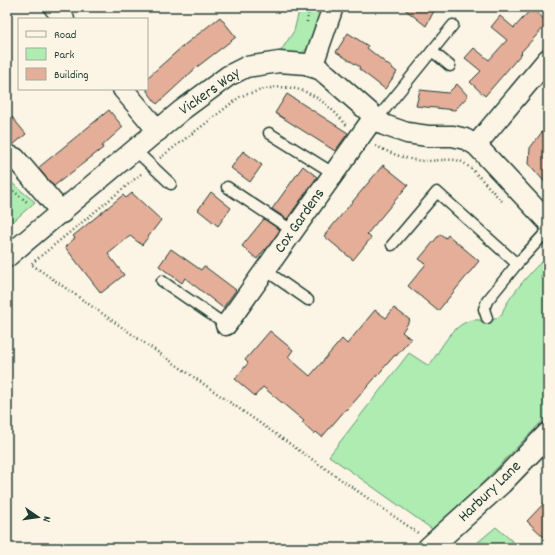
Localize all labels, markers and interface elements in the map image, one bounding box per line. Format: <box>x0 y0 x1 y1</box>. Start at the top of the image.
legend <box>18 18 148 90</box>
text: Road <box>54 27 76 44</box>
text: Park <box>54 47 75 64</box>
street label: Vickers Way <box>175 62 246 122</box>
text: Building <box>54 67 89 84</box>
street label: Cox Gardens <box>269 184 331 258</box>
street label: Harbury Lane <box>453 456 527 528</box>
north arrow <box>18 497 58 537</box>
text: N <box>37 514 54 524</box>

